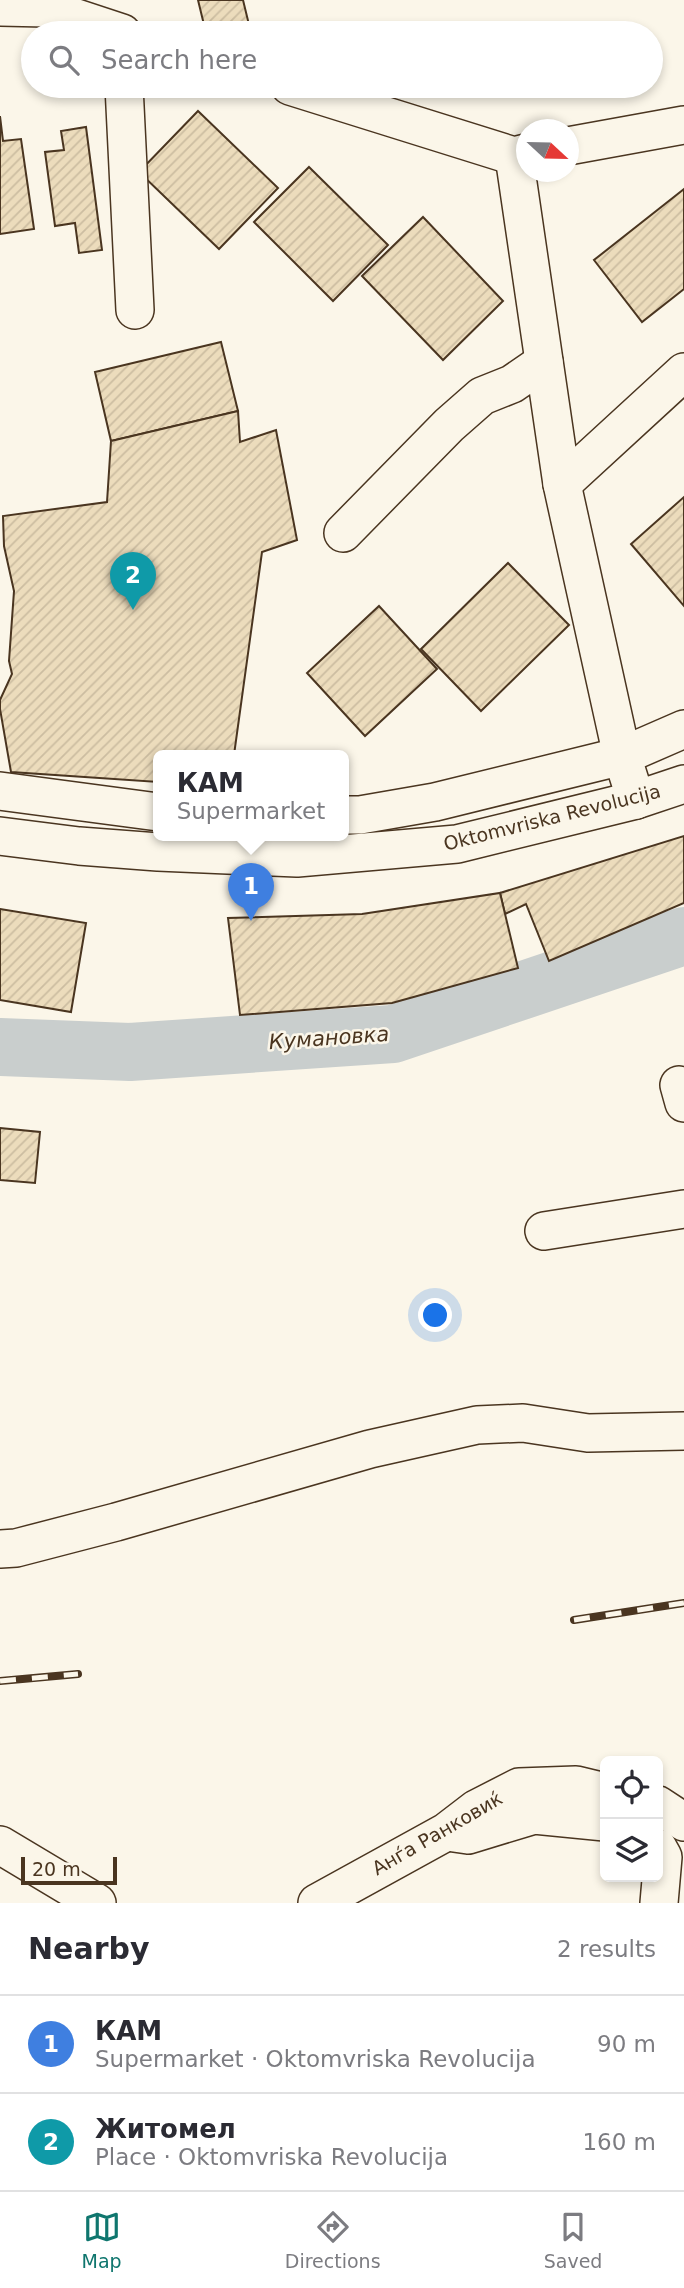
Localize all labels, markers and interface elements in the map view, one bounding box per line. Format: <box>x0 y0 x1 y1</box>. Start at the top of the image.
search box <box>21 21 663 98</box>
icon: search <box>45 41 83 79</box>
text: Search here <box>101 45 257 75</box>
north arrow <box>516 119 579 182</box>
pin: 2 <box>110 552 156 610</box>
popup <box>153 750 349 841</box>
text: КАМ <box>177 768 244 798</box>
street label: Oktomvriska Revolucija <box>441 779 663 855</box>
text: Supermarket <box>177 798 325 824</box>
pin: 1 <box>228 863 274 921</box>
water label: Кумановка <box>268 1022 390 1054</box>
your location <box>418 1298 452 1332</box>
map controls <box>600 1756 663 1882</box>
button: locate <box>600 1756 663 1819</box>
street label: Анѓа Ранковиќ <box>368 1787 506 1879</box>
button: layers <box>600 1819 663 1882</box>
scale bar <box>21 1854 117 1886</box>
text: 20 m <box>32 1858 81 1880</box>
text: Nearby <box>28 1931 150 1966</box>
text: 2 results <box>557 1936 656 1962</box>
text: КАМ <box>95 2016 162 2046</box>
text: 1 <box>43 2031 59 2057</box>
text: 90 m <box>597 2031 656 2057</box>
text: Supermarket · Oktomvriska Revolucija <box>95 2046 535 2072</box>
text: Житомел <box>95 2114 236 2144</box>
text: 2 <box>43 2129 59 2155</box>
text: 160 m <box>582 2129 656 2155</box>
text: Place · Oktomvriska Revolucija <box>95 2144 448 2170</box>
tab: Map <box>82 2208 122 2272</box>
tab: Directions <box>285 2208 381 2272</box>
tab: Saved <box>544 2208 602 2272</box>

